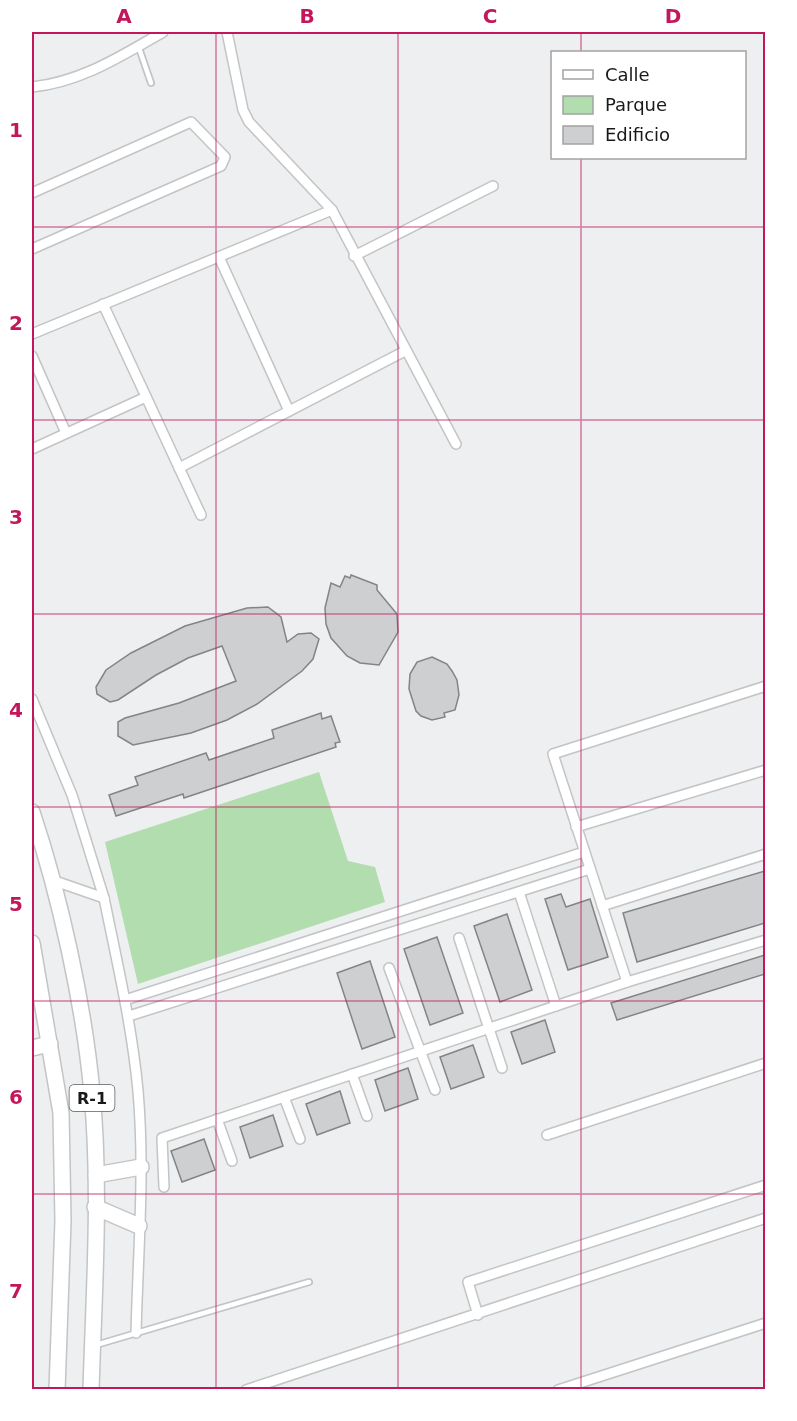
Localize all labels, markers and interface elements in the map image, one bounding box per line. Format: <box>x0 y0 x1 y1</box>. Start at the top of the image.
text: A <box>116 4 132 28</box>
text: B <box>299 4 315 28</box>
text: C <box>483 4 497 28</box>
text: D <box>665 4 681 28</box>
legend <box>551 51 746 159</box>
text: Calle <box>605 64 650 85</box>
text: Parque <box>605 94 667 115</box>
text: 1 <box>9 118 23 142</box>
text: Edificio <box>605 124 670 145</box>
text: 2 <box>9 311 23 335</box>
text: 3 <box>9 505 23 529</box>
text: 4 <box>9 698 23 722</box>
text: 5 <box>9 892 23 916</box>
text: 6 <box>9 1085 23 1109</box>
road number: R-1 <box>70 1085 115 1111</box>
text: 7 <box>9 1279 23 1303</box>

